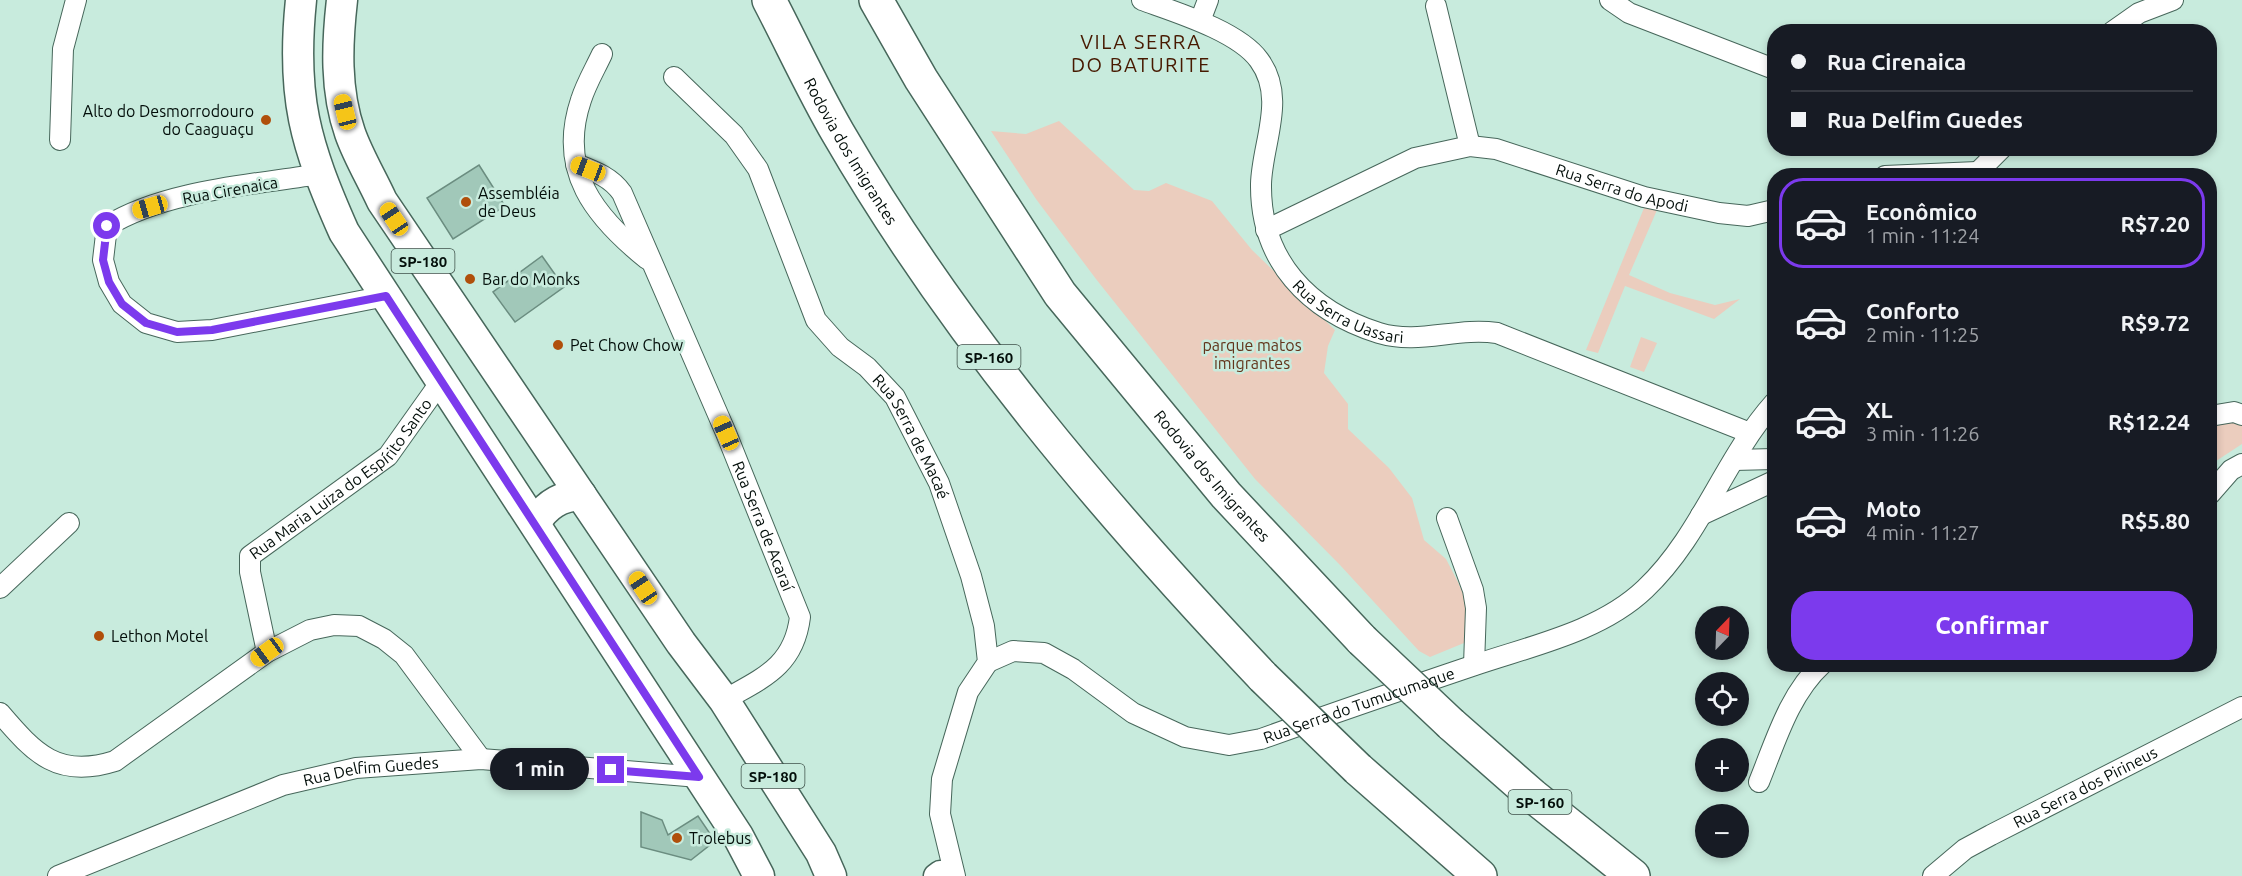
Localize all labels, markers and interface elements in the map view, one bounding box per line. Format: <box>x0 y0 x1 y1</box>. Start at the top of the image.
district label: VILA SERRA DO BATURITE <box>1071 30 1211 76</box>
text: Rua Cirenaica <box>1827 49 1966 74</box>
street label: Rodovia dos Imigrantes <box>801 75 901 228</box>
car <box>332 92 358 132</box>
place label: Alto do Desmorrodouro do Caaguaçu <box>83 102 254 138</box>
text: Rua Delfim Guedes <box>1827 107 2023 132</box>
marker: Alto do Desmorrodouro do Caaguaçu <box>259 113 273 127</box>
car <box>568 154 608 184</box>
street label: Rua Serra do Apodi <box>1554 160 1690 215</box>
street label: Rua Cirenaica <box>181 173 279 207</box>
place label: Assembléia de Deus <box>478 184 560 220</box>
car <box>130 193 170 221</box>
marker: Assembléia de Deus <box>459 195 473 209</box>
icon: car <box>1794 196 1848 250</box>
car <box>376 199 412 239</box>
text: Econômico <box>1866 199 1977 224</box>
text: R$7.20 <box>2121 211 2190 236</box>
route start <box>93 212 120 239</box>
text: 1 min · 11:24 <box>1866 224 1980 247</box>
road number: SP-180 <box>392 249 454 273</box>
place label: Bar do Monks <box>482 270 580 288</box>
marker: Bar do Monks <box>463 272 477 286</box>
street label: Rua Serra Uassari <box>1289 276 1404 346</box>
icon: car <box>1794 295 1848 349</box>
text: Conforto <box>1866 298 1960 323</box>
text: R$9.72 <box>2121 310 2190 335</box>
text: 2 min · 11:25 <box>1866 323 1980 346</box>
place label: Pet Chow Chow <box>570 336 684 354</box>
park label: parque matos imigrantes <box>1202 336 1302 372</box>
marker: Pet Chow Chow <box>551 338 565 352</box>
road number: SP-160 <box>958 345 1020 369</box>
street label: Rua Serra de Macaé <box>869 370 953 501</box>
icon: car <box>1794 394 1848 448</box>
street label: Rua Maria Luiza do Espírito Santo <box>246 395 435 563</box>
text: XL <box>1866 397 1893 422</box>
street label: Rodovia dos Imigrantes <box>1151 406 1274 545</box>
text: R$12.24 <box>2108 409 2190 434</box>
car <box>710 413 742 453</box>
text: 3 min · 11:26 <box>1866 422 1980 445</box>
street label: Rua Serra de Acaraí <box>729 458 798 595</box>
icon: car <box>1794 493 1848 547</box>
text: Moto <box>1866 496 1921 521</box>
text: R$5.80 <box>2121 508 2190 533</box>
text: 4 min · 11:27 <box>1866 521 1980 544</box>
car <box>625 568 661 608</box>
button: Confirmar <box>1791 591 2193 660</box>
north arrow <box>1695 606 1749 660</box>
map controls <box>1695 606 1749 858</box>
place label: Lethon Motel <box>111 627 208 645</box>
marker: Lethon Motel <box>92 629 106 643</box>
car <box>247 634 287 670</box>
street label: Rua Serra do Tumucumaque <box>1261 664 1457 746</box>
button: locate <box>1695 672 1749 726</box>
button: + <box>1695 738 1749 792</box>
street label: Rua Serra dos Pirineus <box>2010 743 2160 831</box>
callout: 1 min <box>491 749 590 791</box>
street label: Rua Delfim Guedes <box>301 753 439 789</box>
route end <box>597 756 624 783</box>
text: 1 min <box>514 757 565 780</box>
road number: SP-180 <box>742 764 804 788</box>
road number: SP-160 <box>1508 790 1572 814</box>
button: − <box>1695 804 1749 858</box>
place label: Trolebus <box>689 829 751 847</box>
marker: Trolebus <box>670 831 684 845</box>

